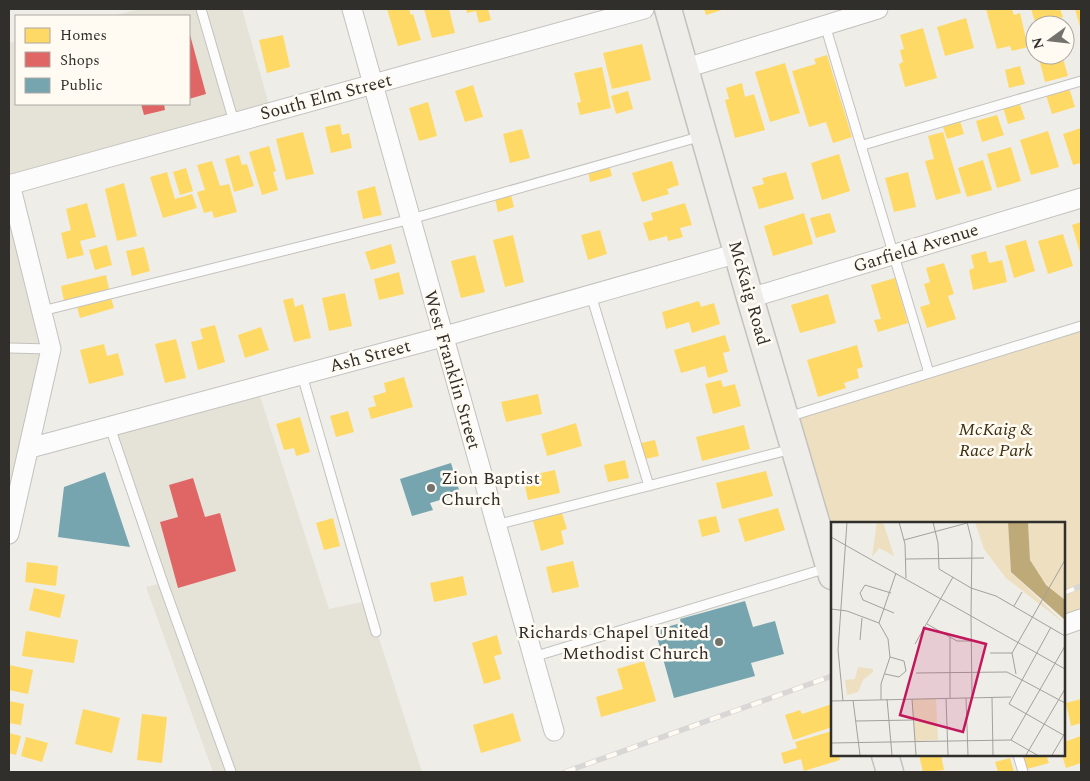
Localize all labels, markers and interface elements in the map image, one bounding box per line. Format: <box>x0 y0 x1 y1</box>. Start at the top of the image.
legend <box>15 15 190 105</box>
north arrow <box>1025 15 1075 65</box>
text: Homes <box>60 24 107 47</box>
text: N <box>1026 35 1050 51</box>
text: Shops <box>60 49 100 72</box>
street label: South Elm Street <box>257 66 395 128</box>
text: Public <box>60 74 103 97</box>
street label: Garfield Avenue <box>850 216 982 280</box>
street label: McKaig Road <box>721 237 777 349</box>
street label: West Franklin Street <box>416 287 488 453</box>
street label: Ash Street <box>326 332 414 380</box>
park label: McKaig & Race Park <box>959 416 1034 464</box>
place label: Zion Baptist Church <box>441 465 540 513</box>
marker: Zion Baptist Church <box>425 482 437 494</box>
inset map <box>831 522 1065 756</box>
place label: Richards Chapel United Methodist Church <box>518 619 709 667</box>
marker: Richards Chapel United Methodist Church <box>713 636 725 648</box>

